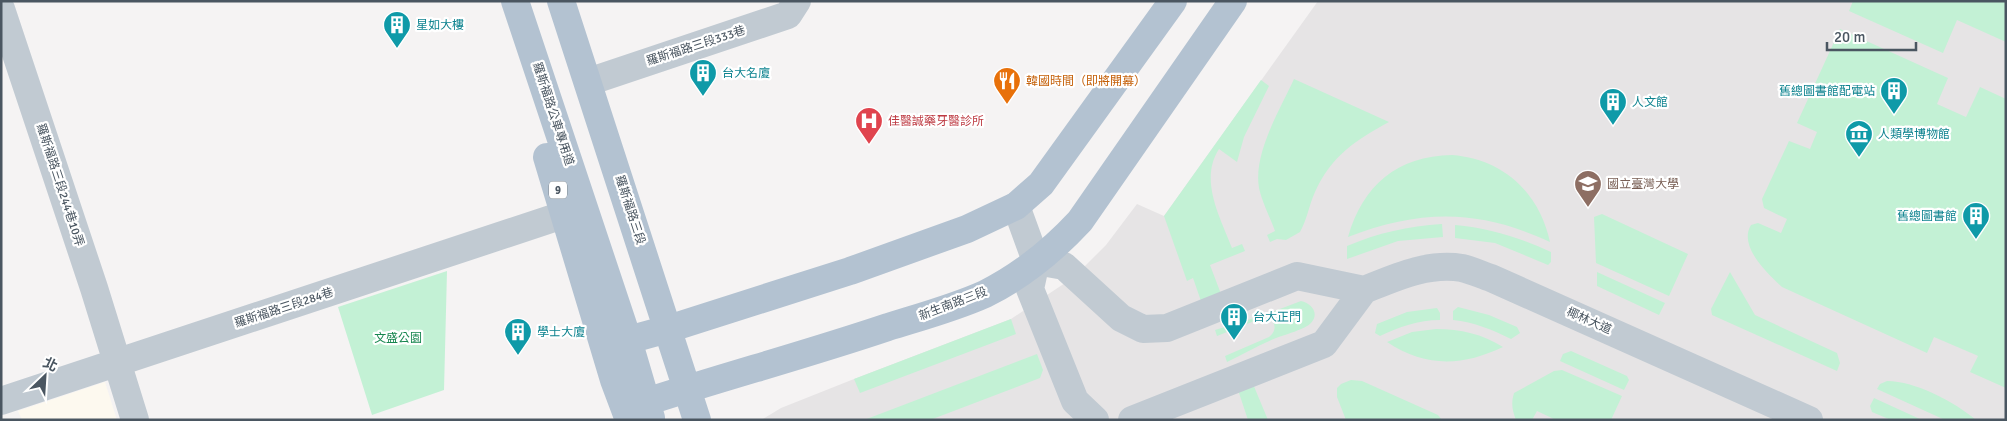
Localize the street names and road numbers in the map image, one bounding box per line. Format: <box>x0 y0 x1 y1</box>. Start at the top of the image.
street label: 羅斯福路三段333巷 <box>644 23 748 69</box>
street label: 羅斯福路公車專用道 <box>529 60 577 168</box>
street label: 羅斯福路三段244巷10弄 <box>33 122 87 248</box>
street label: 羅斯福路三段 <box>612 173 648 247</box>
road number: 9 <box>549 182 567 198</box>
street label: 新生南路三段 <box>917 284 989 324</box>
street label: 羅斯福路三段284巷 <box>232 285 336 331</box>
street label: 椰林大道 <box>1564 304 1614 338</box>

